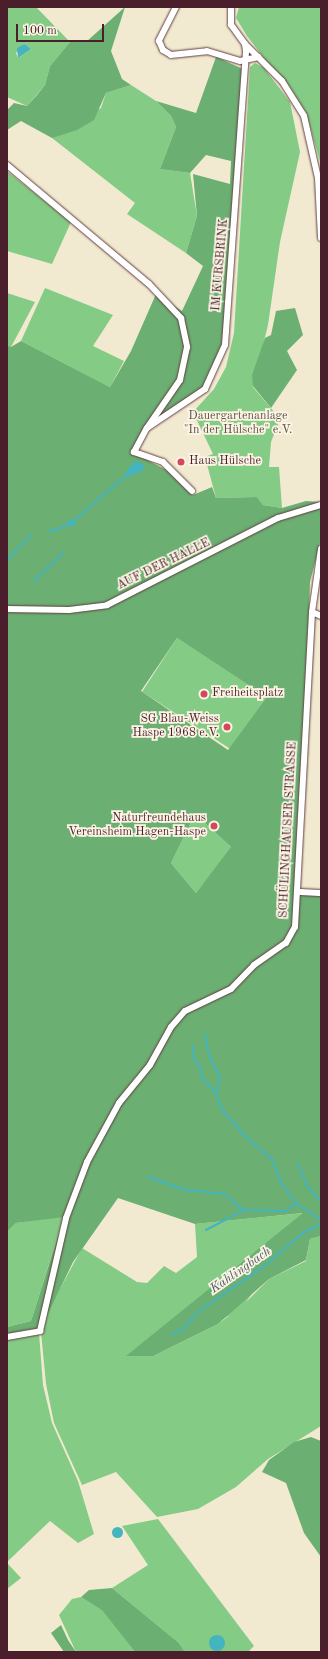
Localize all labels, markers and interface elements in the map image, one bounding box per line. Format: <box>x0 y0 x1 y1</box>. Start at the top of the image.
scale bar <box>18 16 106 42</box>
text: 100 m <box>23 25 57 37</box>
street label: IM KURSBRINK <box>210 218 232 312</box>
park label: Dauergartenanlage "In der Hülsche" e.V. <box>184 410 292 438</box>
place label: Haus Hülsche <box>189 455 261 469</box>
marker: Haus Hülsche <box>176 457 186 467</box>
street label: AUF DER HALLE <box>115 536 213 594</box>
place label: Freiheitsplatz <box>212 687 283 701</box>
marker: Freiheitsplatz <box>199 689 209 699</box>
place label: SG Blau-Weiss Haspe 1968 e.V. <box>132 713 219 741</box>
marker: SG Blau-Weiss Haspe 1968 e.V. <box>222 722 232 732</box>
street label: SCHÜLINGHAUSER STRASSE <box>277 741 301 919</box>
place label: Naturfreundehaus Vereinsheim Hagen-Haspe <box>68 812 206 840</box>
marker: Naturfreundehaus Vereinsheim Hagen-Haspe <box>209 821 219 831</box>
water label: Kahlingbach <box>208 1244 274 1298</box>

